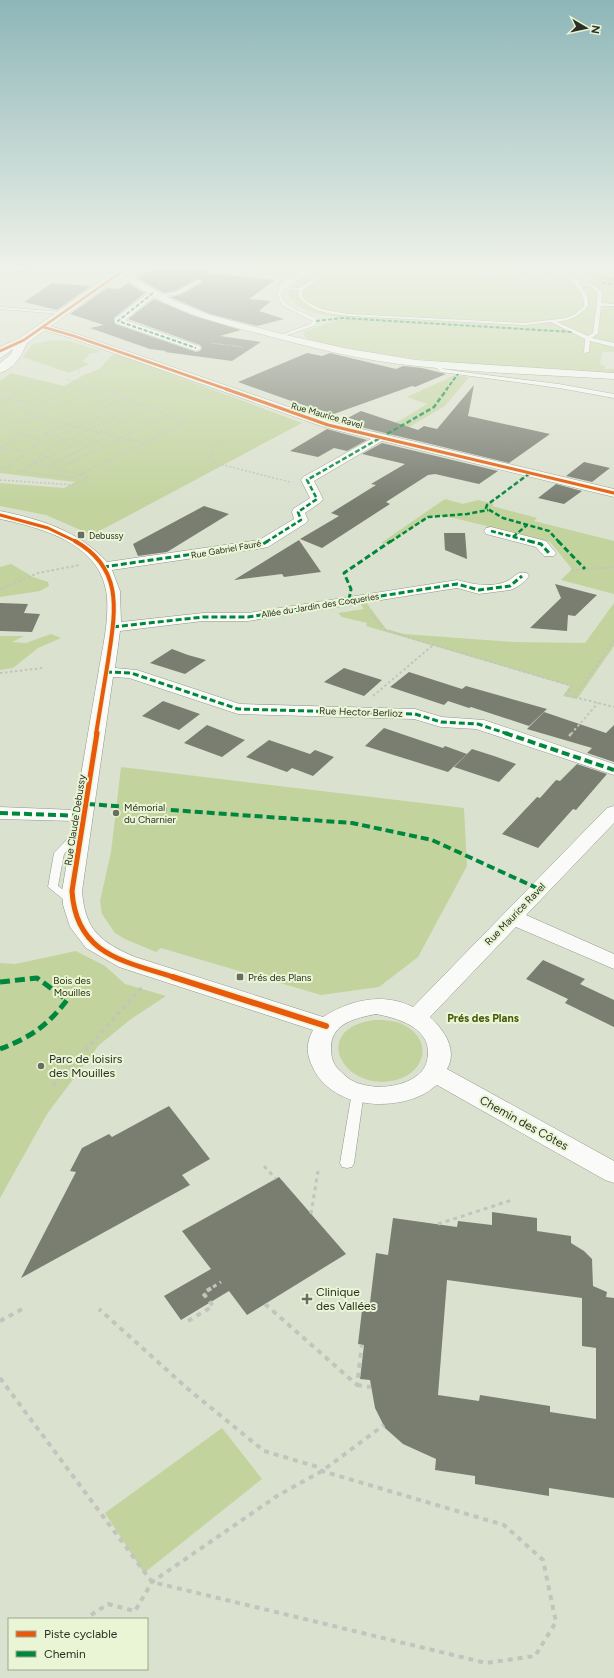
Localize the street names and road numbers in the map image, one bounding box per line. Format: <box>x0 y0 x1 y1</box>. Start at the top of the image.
street label: Rue Maurice Ravel <box>290 400 364 430</box>
street label: Rue Gabriel Fauré <box>190 537 262 561</box>
street label: Allée du Jardin des Coqueries <box>260 590 380 620</box>
street label: Rue Hector Berlioz <box>319 704 403 720</box>
street label: Rue Claude Debussy <box>61 773 89 866</box>
street label: Rue Maurice Ravel <box>482 880 548 948</box>
street label: Chemin des Côtes <box>477 1093 571 1153</box>

